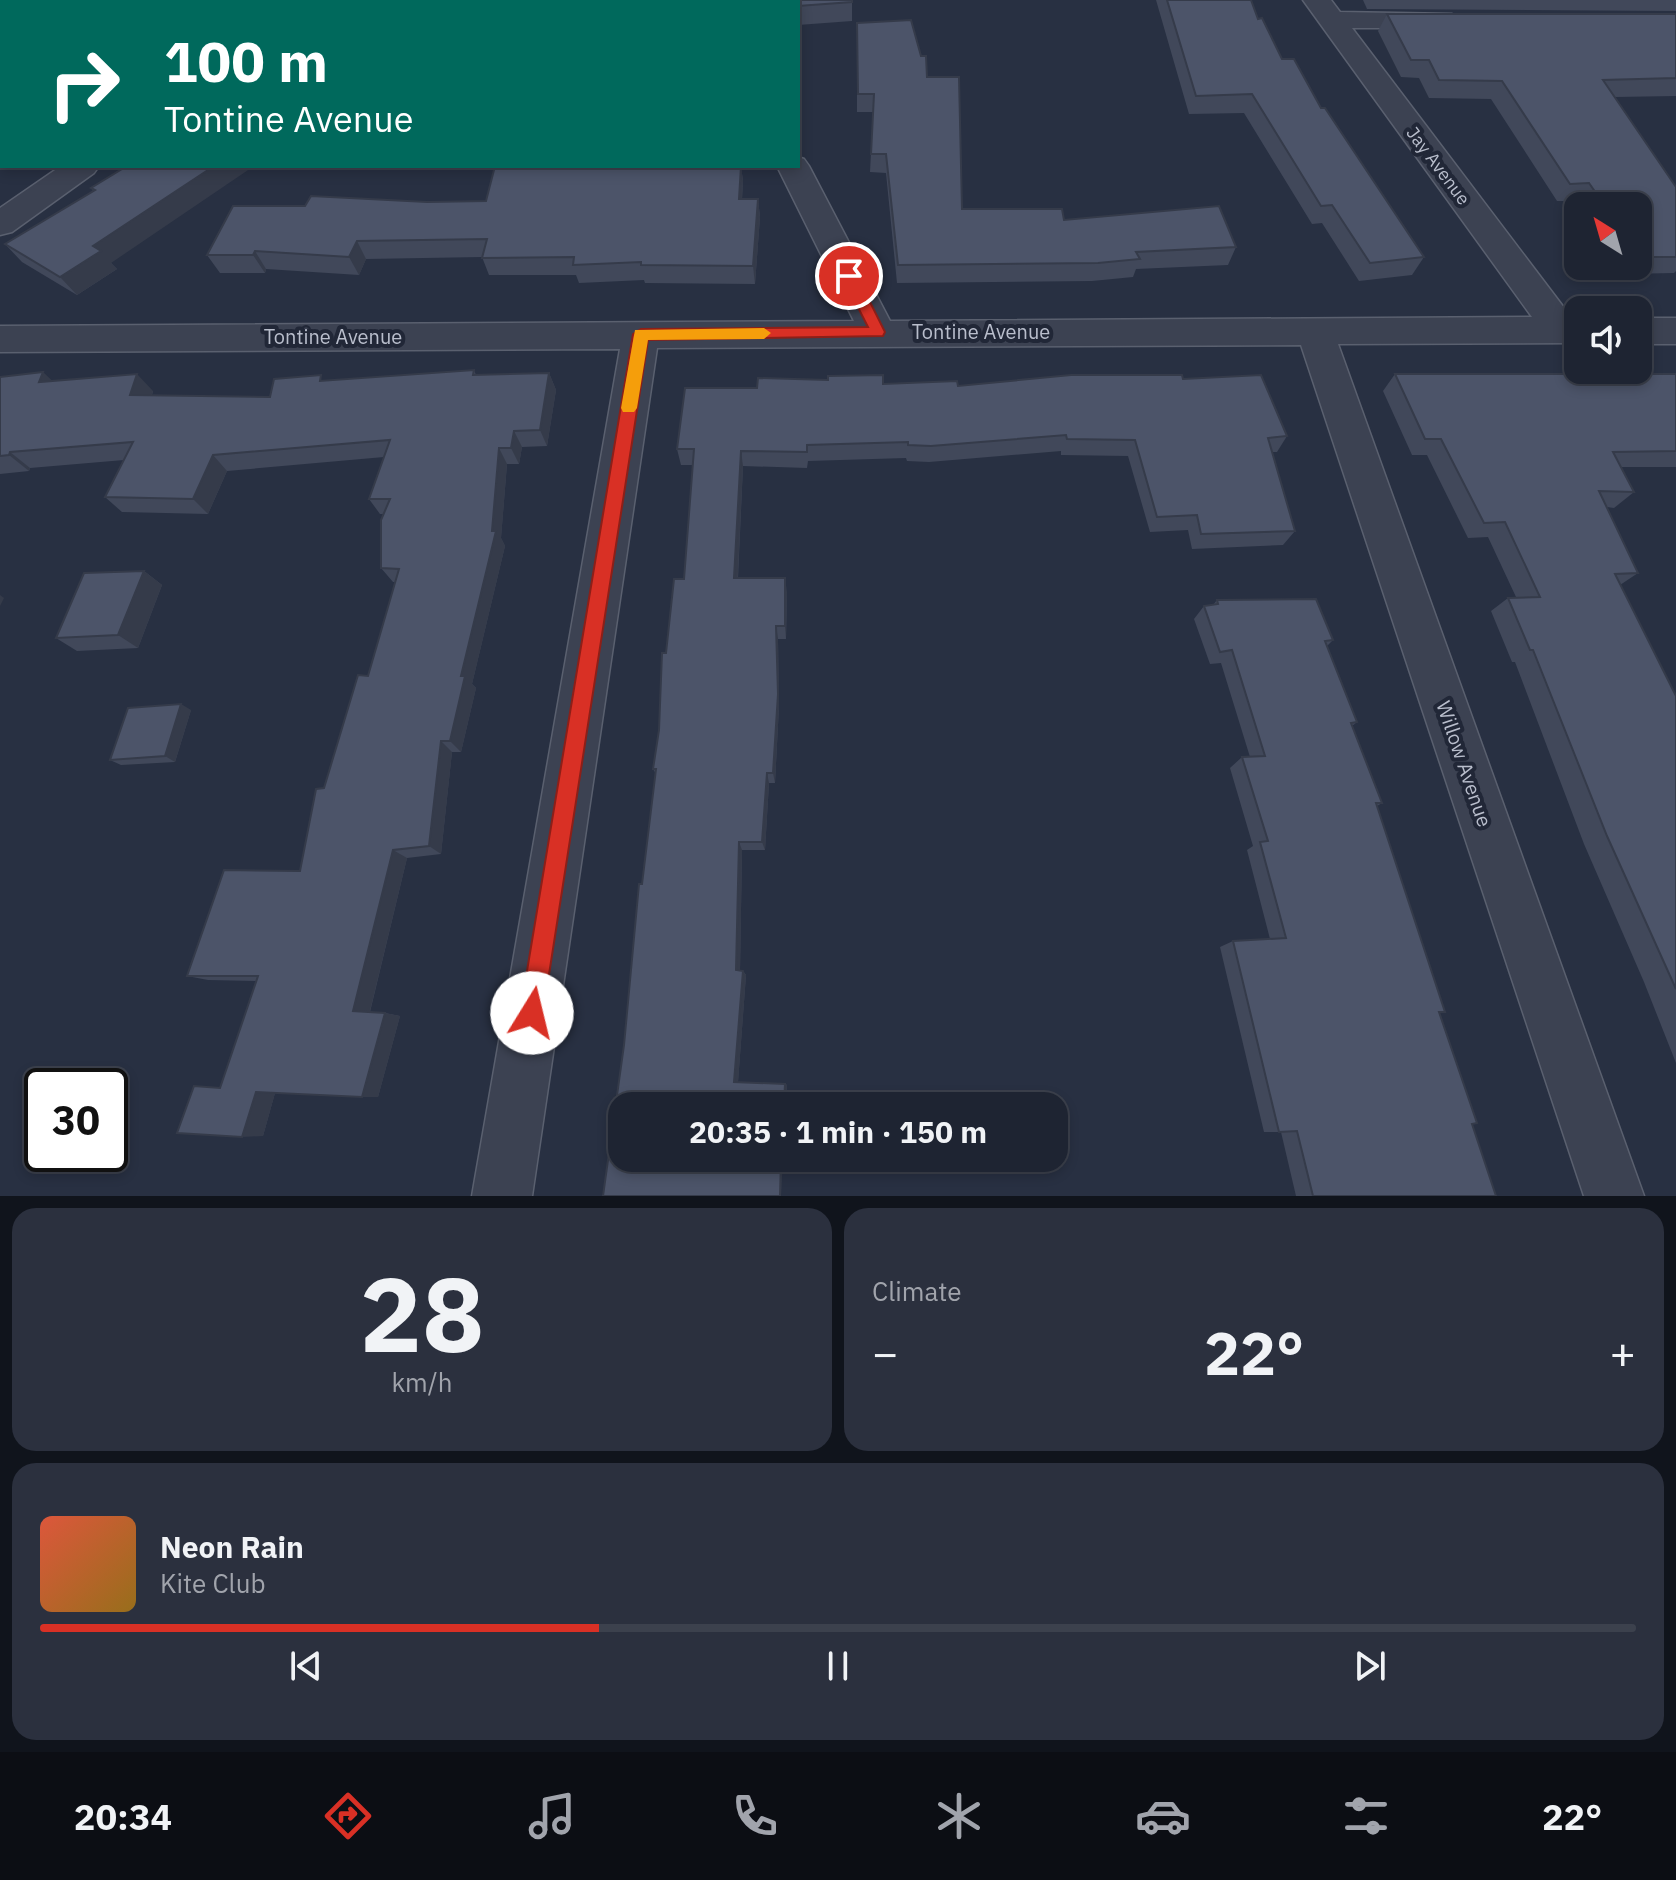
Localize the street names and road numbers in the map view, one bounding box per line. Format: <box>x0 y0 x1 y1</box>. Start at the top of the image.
street label: Jay Avenue <box>1402 122 1475 209</box>
street label: Tontine Avenue <box>912 318 1050 345</box>
street label: Tontine Avenue <box>264 323 402 350</box>
street label: Willow Avenue <box>1430 697 1499 830</box>

